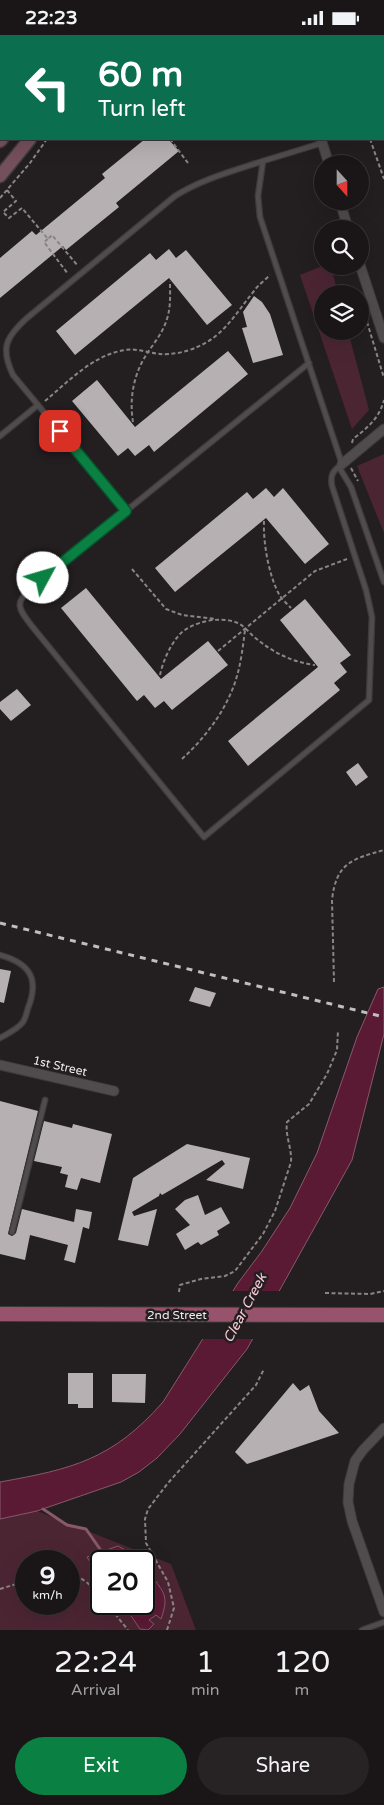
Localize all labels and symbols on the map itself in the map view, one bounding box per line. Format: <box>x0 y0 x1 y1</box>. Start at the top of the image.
north arrow <box>314 155 369 210</box>
pin <box>39 410 81 452</box>
position arrow <box>16 551 68 603</box>
street label: 1st Street <box>32 1053 89 1079</box>
water label: Clear Creek <box>220 1269 271 1346</box>
street label: 2nd Street <box>147 1308 207 1322</box>
speed limit sign: 20 <box>90 1550 155 1615</box>

